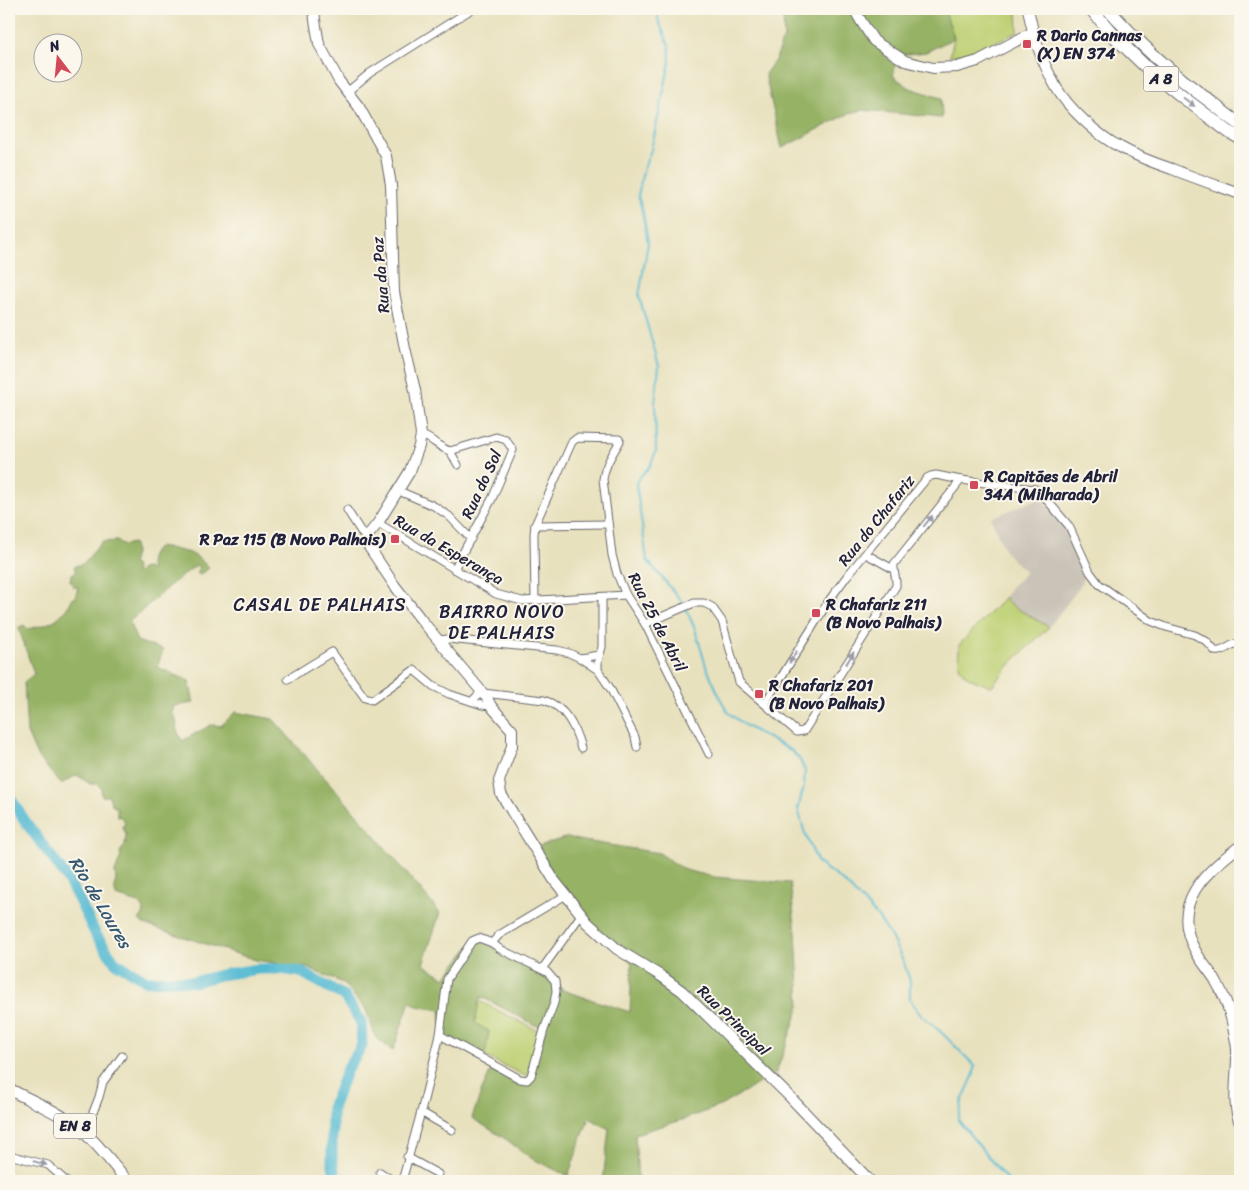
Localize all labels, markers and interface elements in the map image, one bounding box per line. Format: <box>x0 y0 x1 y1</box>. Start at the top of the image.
place label: R Dario Cannas (X) EN 374 <box>1036 21 1142 68</box>
north arrow <box>32 32 82 82</box>
text: N <box>45 33 63 60</box>
marker: R Dario Cannas (X) EN 374 <box>1021 38 1033 50</box>
road number: A 8 <box>1144 66 1178 92</box>
one-way arrow <box>1182 97 1195 108</box>
street label: Rua da Paz <box>363 235 398 314</box>
street label: Rua do Sol <box>453 444 510 524</box>
place label: R Capitães de Abril 34A (Milharada) <box>983 462 1119 509</box>
street label: Rua do Chafariz <box>830 468 923 573</box>
marker: R Capitães de Abril 34A (Milharada) <box>968 479 980 491</box>
street label: Rua da Esperança <box>388 506 509 593</box>
one-way arrow <box>922 515 933 528</box>
place label: R Paz 115 (B Novo Palhais) <box>199 525 386 554</box>
marker: R Paz 115 (B Novo Palhais) <box>389 533 401 545</box>
street label: Rua 25 de Abril <box>620 567 695 678</box>
district label: CASAL DE PALHAIS <box>234 589 407 621</box>
place label: R Chafariz 211 (B Novo Palhais) <box>825 590 942 637</box>
district label: BAIRRO NOVO DE PALHAIS <box>439 596 565 649</box>
marker: R Chafariz 211 (B Novo Palhais) <box>810 607 822 619</box>
one-way arrow <box>789 651 798 664</box>
one-way arrow <box>845 651 854 664</box>
place label: R Chafariz 201 (B Novo Palhais) <box>768 671 885 718</box>
marker: R Chafariz 201 (B Novo Palhais) <box>753 688 765 700</box>
water label: Rio de Loures <box>60 850 142 957</box>
street label: Rua Principal <box>690 978 777 1063</box>
road number: EN 8 <box>54 1114 96 1138</box>
one-way arrow <box>33 1159 48 1167</box>

